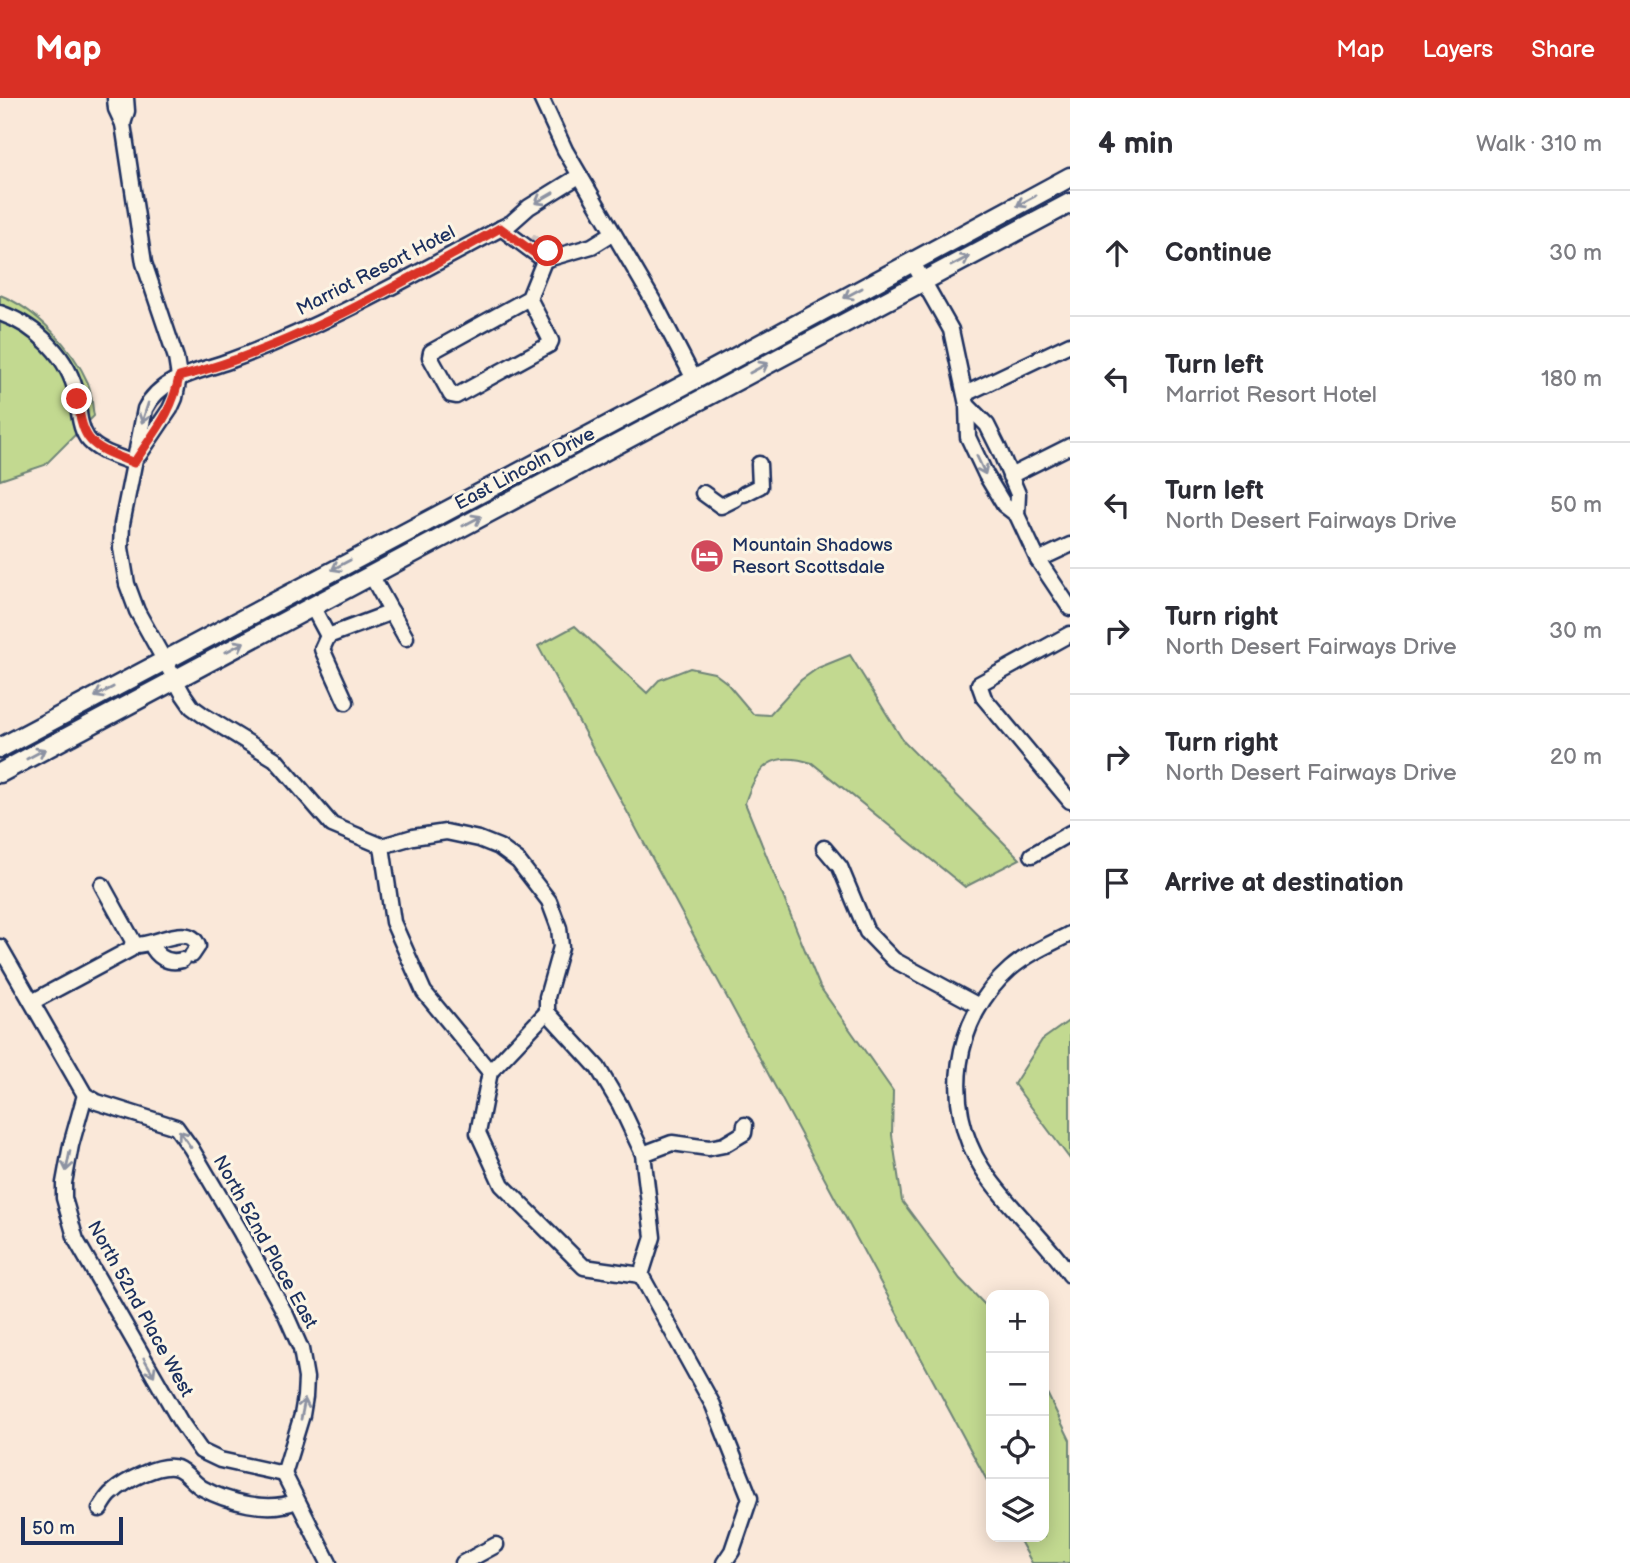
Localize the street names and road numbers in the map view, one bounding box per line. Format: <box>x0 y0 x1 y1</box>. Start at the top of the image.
street label: Marriot Resort Hotel <box>293 221 459 321</box>
street label: East Lincoln Drive <box>451 422 599 516</box>
street label: North 52nd Place East <box>208 1151 322 1333</box>
street label: North 52nd Place West <box>82 1217 198 1401</box>

